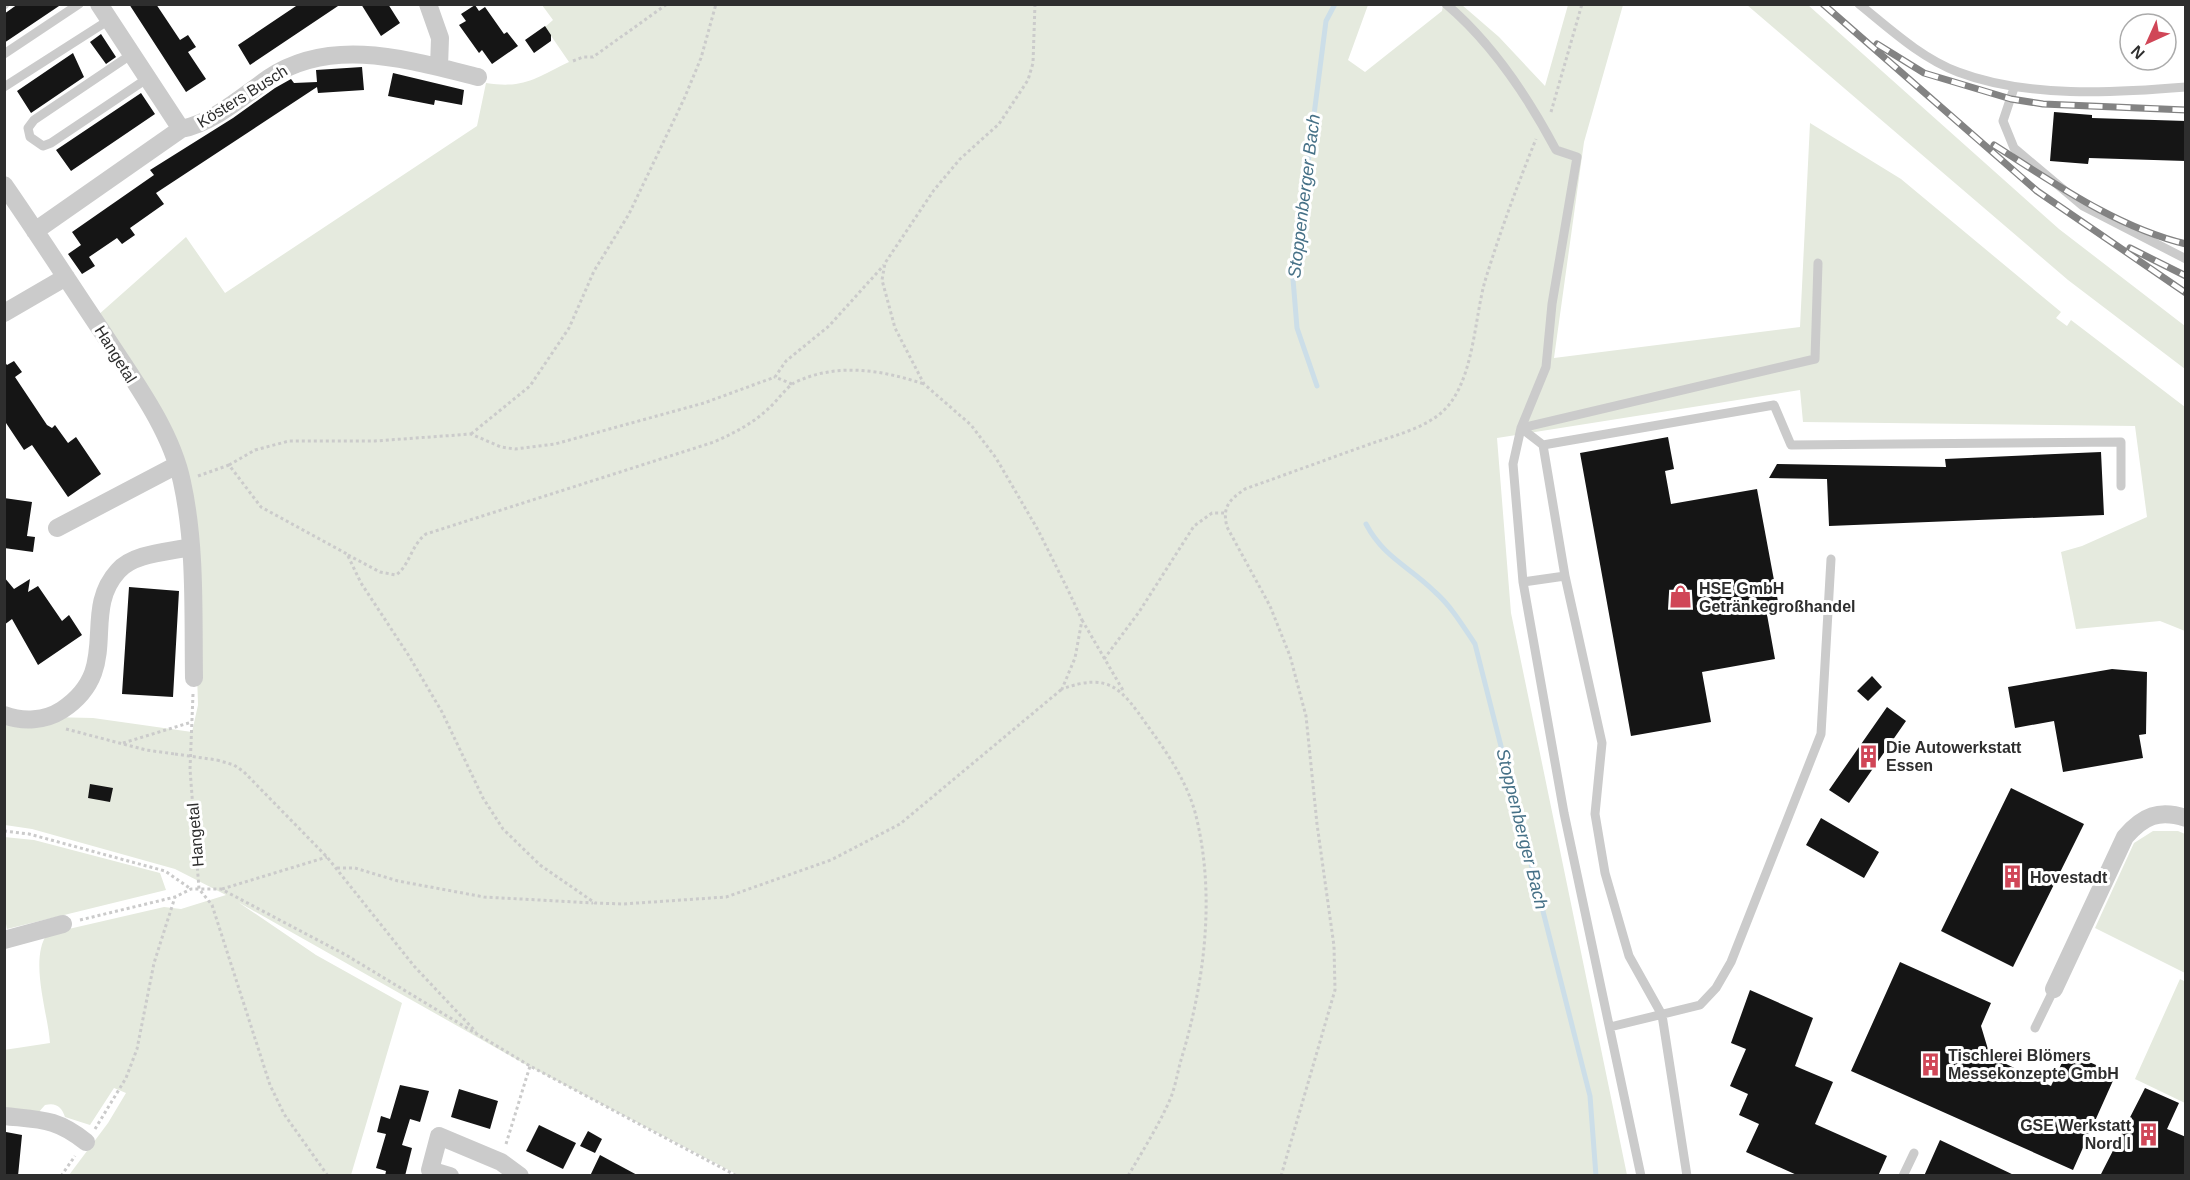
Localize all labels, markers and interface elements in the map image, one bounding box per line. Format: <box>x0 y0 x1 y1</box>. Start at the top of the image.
north arrow <box>2118 12 2178 72</box>
text: N <box>2128 42 2148 62</box>
street label: Kösters Busch <box>194 62 291 131</box>
water label: Stoppenberger Bach <box>1284 113 1324 279</box>
street label: Hangetal <box>91 323 140 386</box>
place label: HSE GmbH Getränkegroßhandel <box>1699 580 1855 615</box>
shop icon: HSE GmbH Getränkegroßhandel <box>1668 584 1694 610</box>
place label: Die Autowerkstatt Essen <box>1886 739 2022 774</box>
building icon: Die Autowerkstatt Essen <box>1855 743 1881 769</box>
water label: Stoppenberger Bach <box>1492 746 1552 912</box>
street label: Hangetal <box>184 802 207 868</box>
building icon: Hovestadt <box>1999 864 2025 890</box>
place label: Hovestadt <box>2030 869 2108 886</box>
place label: Tischlerei Blömers Messekonzepte GmbH <box>1948 1047 2119 1082</box>
building icon: Tischlerei Blömers Messekonzepte GmbH <box>1917 1051 1943 1077</box>
place label: GSE Werkstatt Nord I <box>2020 1117 2132 1152</box>
building icon: GSE Werkstatt Nord I <box>2136 1121 2162 1147</box>

